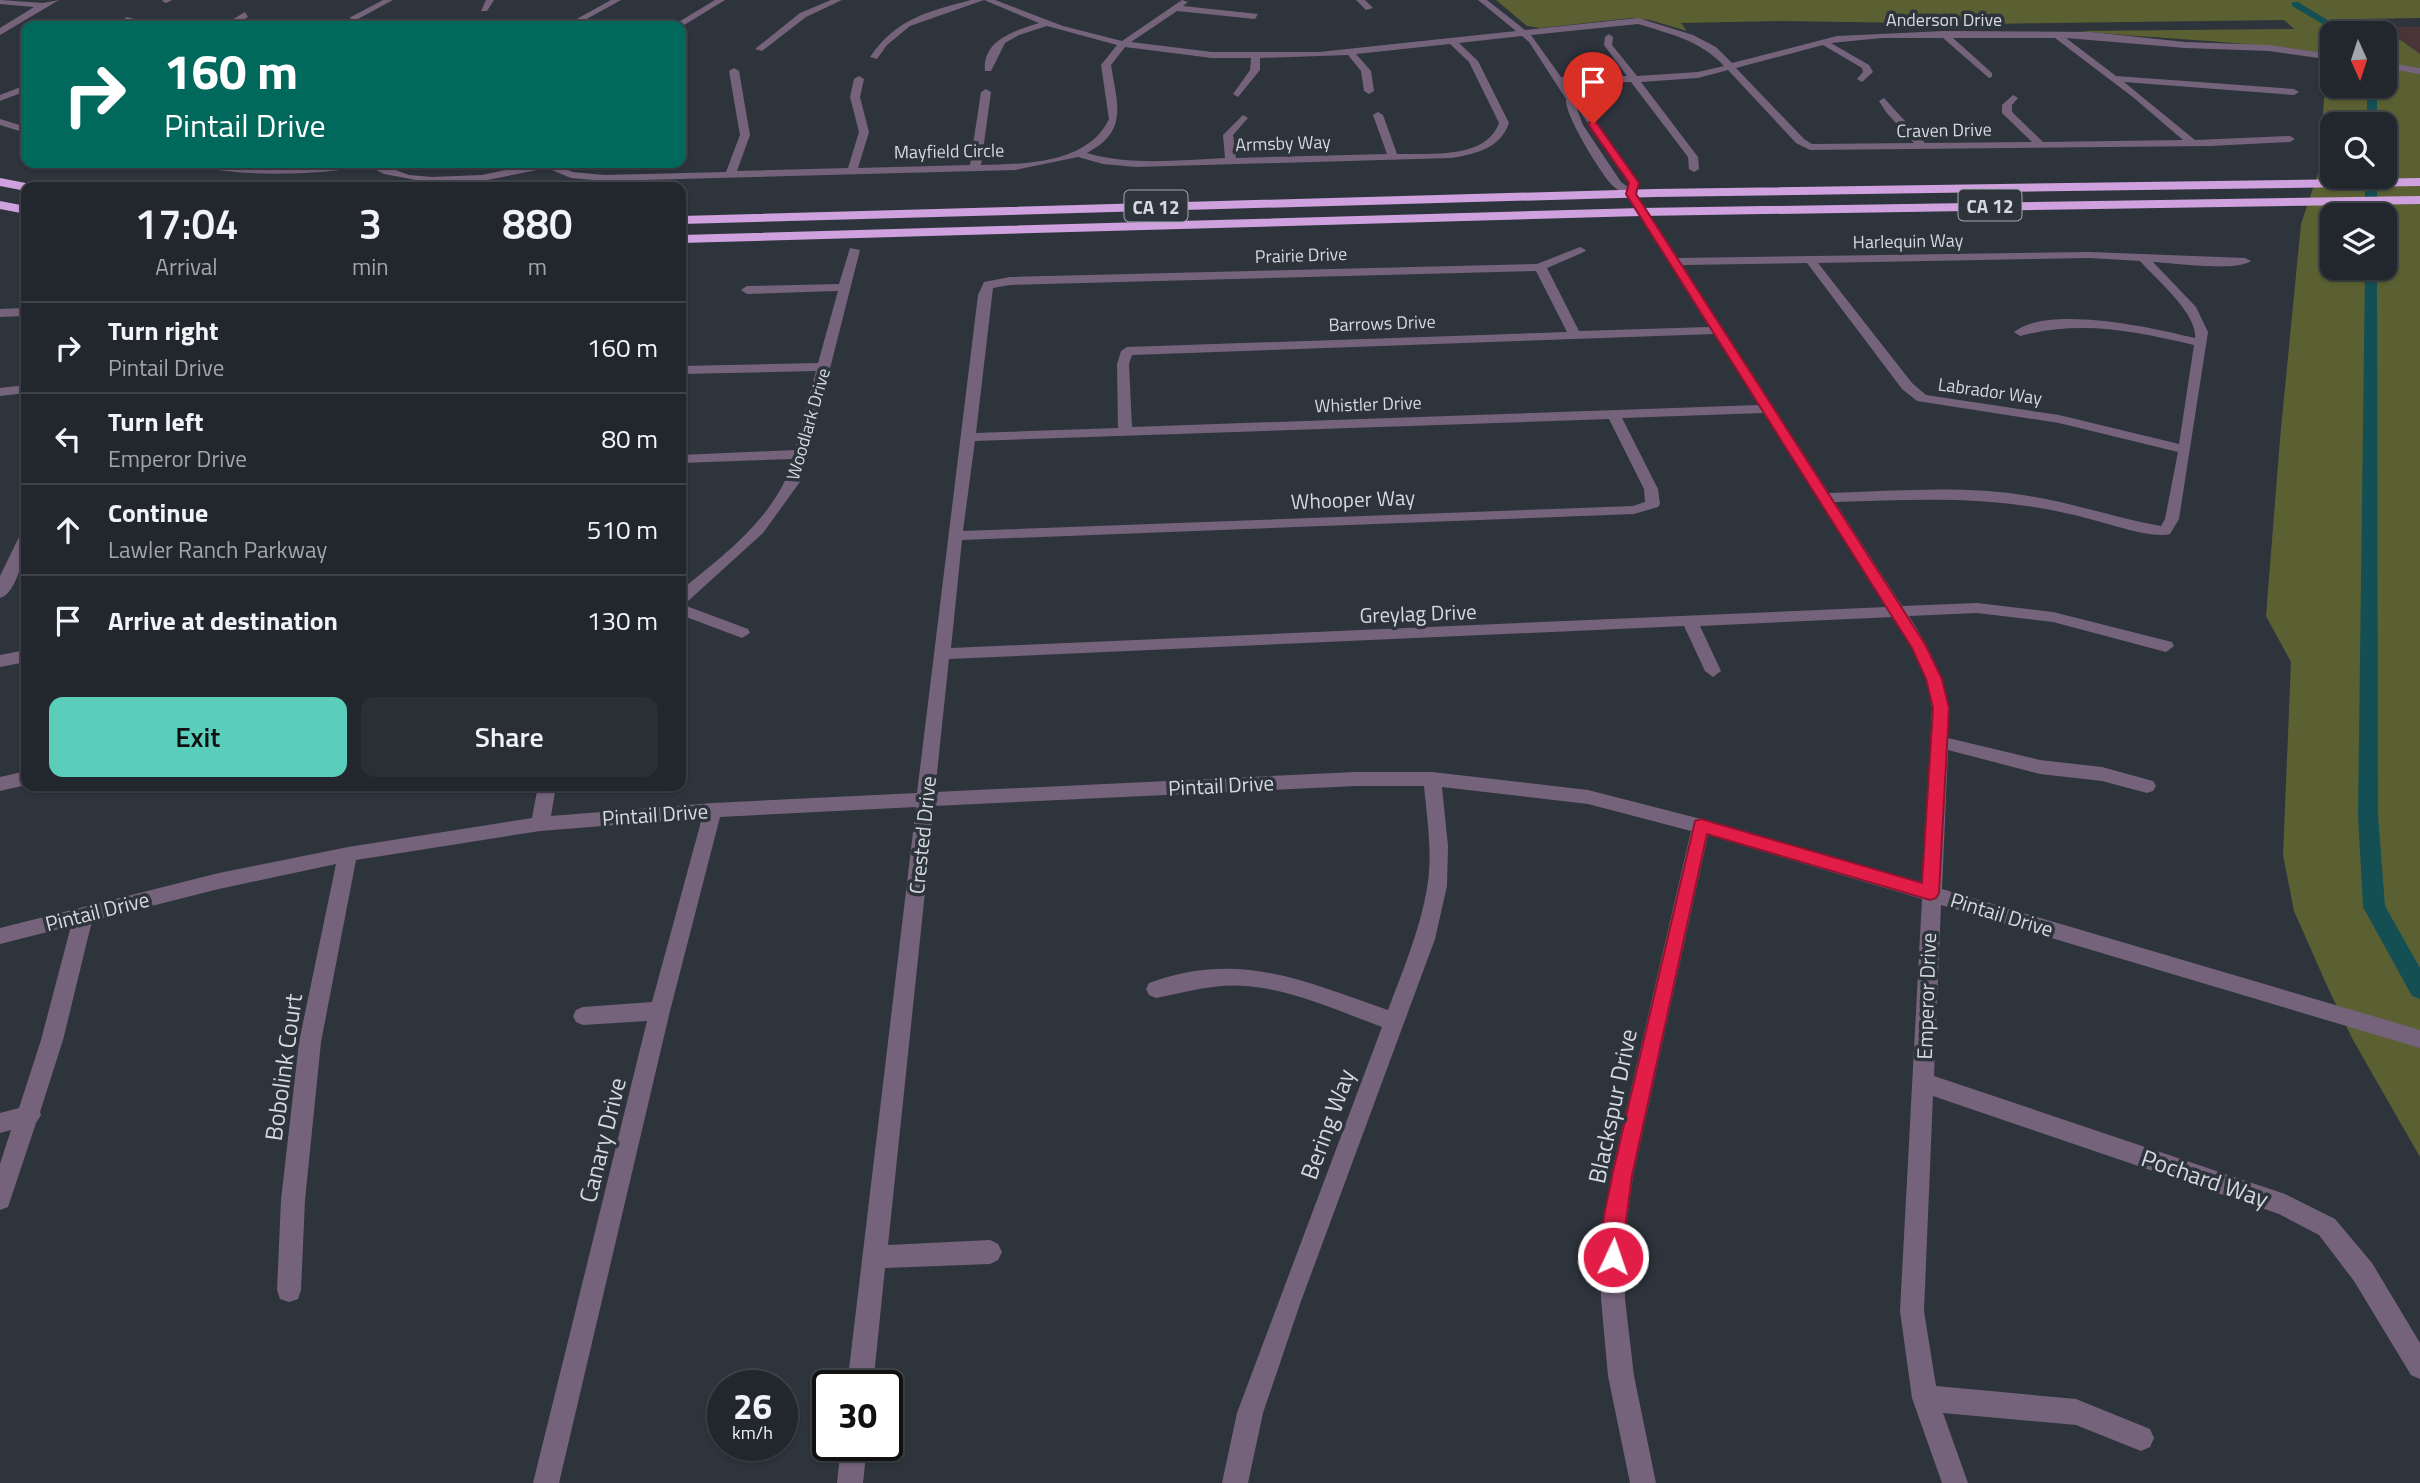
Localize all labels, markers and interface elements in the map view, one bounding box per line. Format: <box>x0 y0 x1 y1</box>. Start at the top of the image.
street label: Anderson Drive <box>1886 6 2002 33</box>
north arrow <box>2320 21 2398 98</box>
map controls <box>2320 21 2397 280</box>
text: 160 m <box>164 33 298 108</box>
icon: right <box>49 49 140 140</box>
pin <box>1563 52 1623 124</box>
icon: arrive <box>1574 63 1612 101</box>
text: Pintail Drive <box>164 101 326 149</box>
button: search <box>2320 112 2397 189</box>
street label: Craven Drive <box>1896 116 1992 144</box>
street label: Armsby Way <box>1235 128 1332 158</box>
street label: Mayfield Circle <box>894 137 1004 165</box>
road number: CA 12 <box>1124 190 1188 222</box>
road number: CA 12 <box>1958 190 2022 220</box>
text: 17:04 <box>134 191 239 255</box>
text: 3 <box>359 191 382 255</box>
text: 880 <box>502 191 573 255</box>
button: layers <box>2320 203 2397 280</box>
street label: Harlequin Way <box>1852 227 1964 255</box>
street label: Prairie Drive <box>1254 240 1348 270</box>
text: Arrival <box>155 249 218 284</box>
text: min <box>352 249 389 284</box>
text: m <box>528 249 547 284</box>
street label: Barrows Drive <box>1328 308 1436 338</box>
text: Turn right <box>108 311 219 350</box>
text: 160 m <box>587 328 658 367</box>
icon: right <box>49 329 87 367</box>
text: Pintail Drive <box>108 350 224 385</box>
street label: Woodlark Drive <box>779 365 837 483</box>
street label: Labrador Way <box>1936 370 2044 412</box>
street label: Whistler Drive <box>1314 389 1422 419</box>
text: Turn left <box>108 402 203 441</box>
text: 80 m <box>601 419 658 458</box>
icon: left <box>49 420 87 458</box>
text: Emperor Drive <box>108 441 247 476</box>
street label: Whooper Way <box>1290 481 1416 517</box>
text: Continue <box>108 493 208 532</box>
text: 510 m <box>587 510 658 549</box>
icon: ahead <box>49 511 87 549</box>
text: Lawler Ranch Parkway <box>108 532 327 567</box>
street label: Greylag Drive <box>1359 595 1477 631</box>
text: Arrive at destination <box>108 601 338 640</box>
text: 130 m <box>587 601 658 640</box>
icon: arrive <box>49 602 87 640</box>
button: Exit <box>49 697 347 777</box>
button: Share <box>361 697 658 777</box>
street label: Pintail Drive <box>1167 766 1275 804</box>
street label: Crested Drive <box>900 774 944 896</box>
street label: Pintail Drive <box>601 794 709 834</box>
street label: Pintail Drive <box>42 883 152 939</box>
street label: Pintail Drive <box>1947 883 2057 945</box>
street label: Emperor Drive <box>1908 932 1944 1060</box>
street label: Bobolink Court <box>255 991 311 1143</box>
street label: Blackspur Drive <box>1578 1026 1646 1186</box>
street label: Bering Way <box>1290 1063 1364 1184</box>
street label: Canary Drive <box>569 1074 635 1206</box>
street label: Pochard Way <box>2136 1139 2274 1217</box>
position arrow <box>1576 1220 1650 1294</box>
speed limit sign: 30 <box>812 1370 903 1461</box>
text: 26 <box>733 1379 772 1433</box>
text: km/h <box>732 1419 773 1446</box>

